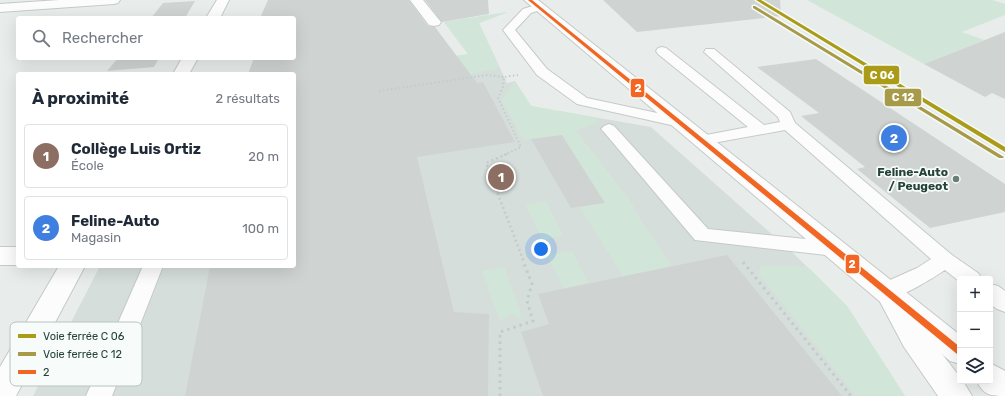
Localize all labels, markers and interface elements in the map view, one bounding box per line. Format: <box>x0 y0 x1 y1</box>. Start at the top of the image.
search box <box>16 16 296 60</box>
icon: search <box>30 27 52 49</box>
text: Rechercher <box>62 29 143 47</box>
line badge: C 06 <box>863 65 900 85</box>
text: C 06 <box>870 69 894 82</box>
line badge: 2 <box>630 78 645 98</box>
text: 2 <box>634 82 642 95</box>
text: À proximité <box>32 88 129 108</box>
line badge: C 12 <box>884 88 922 107</box>
text: 2 résultats <box>216 91 280 106</box>
text: C 12 <box>892 91 914 104</box>
pin: 2 <box>881 123 907 153</box>
text: Collège Luis Ortiz <box>71 140 201 158</box>
text: 1 <box>43 149 49 164</box>
text: 20 m <box>248 149 279 164</box>
text: École <box>71 158 104 173</box>
pin: 1 <box>488 162 514 192</box>
place label: Feline-Auto / Peugeot <box>877 165 948 193</box>
marker: Feline-Auto / Peugeot <box>951 174 961 184</box>
text: Feline-Auto <box>71 212 159 230</box>
text: 2 <box>42 221 50 236</box>
text: 100 m <box>242 221 279 236</box>
text: Magasin <box>71 230 121 245</box>
your location <box>531 239 551 259</box>
line badge: 2 <box>845 254 860 274</box>
text: 2 <box>848 258 856 271</box>
map controls <box>957 276 993 384</box>
button: + <box>957 276 993 312</box>
button: − <box>957 312 993 348</box>
legend <box>10 322 142 386</box>
text: Voie ferrée C 06 <box>43 330 125 343</box>
text: Voie ferrée C 12 <box>43 348 122 361</box>
button: layers <box>957 348 993 384</box>
text: 2 <box>43 366 49 379</box>

